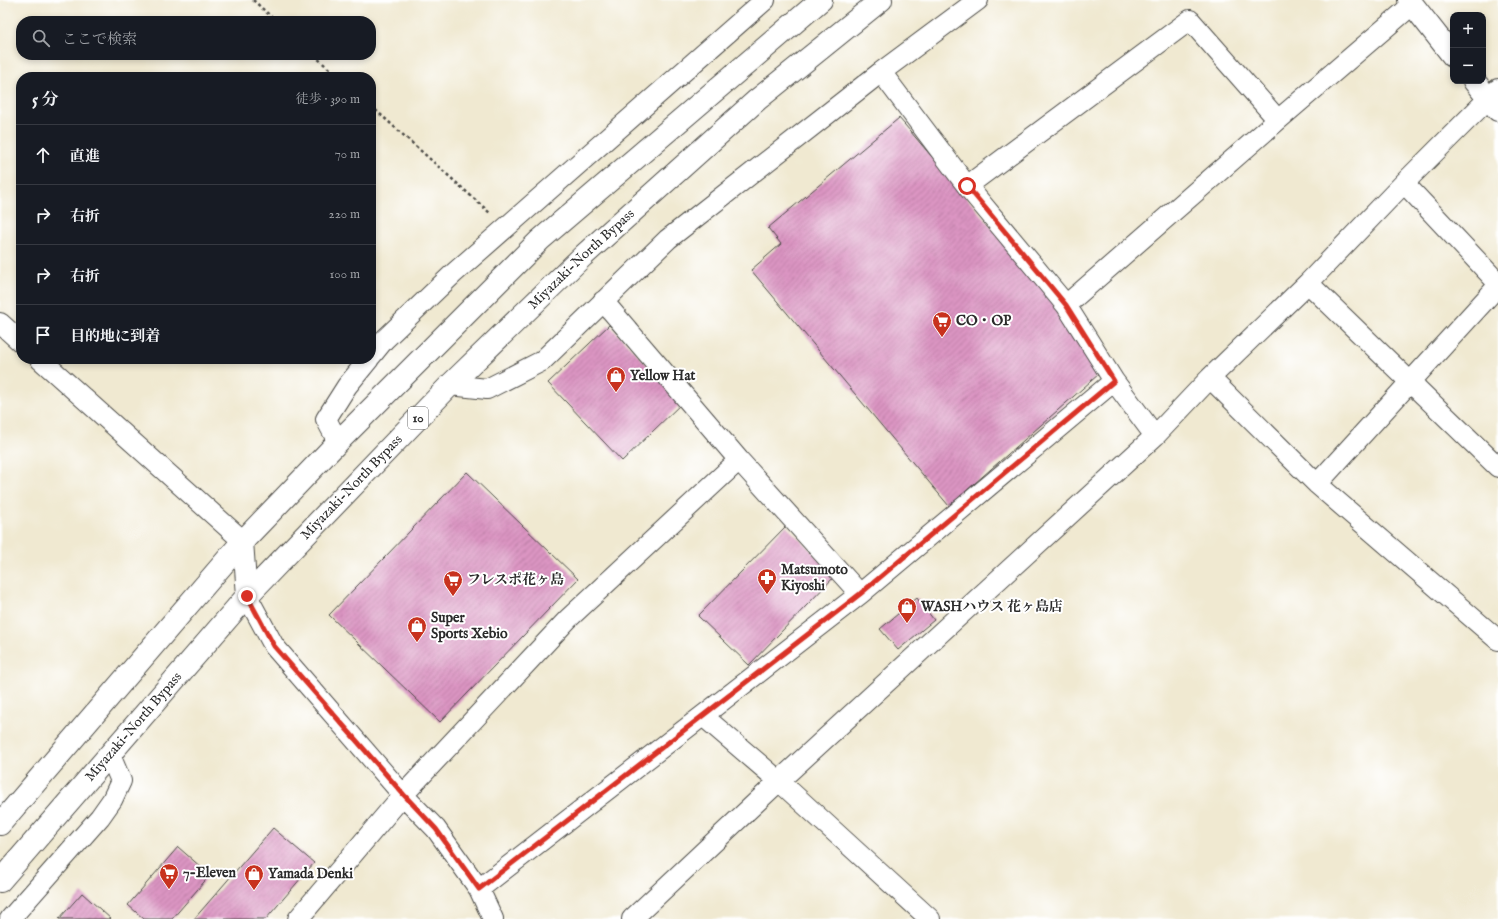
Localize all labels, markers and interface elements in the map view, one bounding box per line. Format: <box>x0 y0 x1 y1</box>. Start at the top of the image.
map controls <box>1450 12 1486 84</box>
button: + <box>1450 12 1486 48</box>
search box <box>16 16 376 60</box>
icon: search <box>30 27 52 49</box>
text: ここで検索 <box>62 30 137 49</box>
button: − <box>1450 48 1486 84</box>
text: 5 分 <box>32 90 59 111</box>
text: 徒歩 · 390 m <box>296 91 360 108</box>
icon: ahead <box>32 144 54 166</box>
text: 70 m <box>335 146 360 163</box>
text: 直進 <box>70 147 100 166</box>
route start <box>958 177 976 195</box>
icon: right <box>32 204 54 226</box>
street label: Miyazaki-North Bypass <box>524 205 639 313</box>
text: 220 m <box>329 206 360 223</box>
text: 右折 <box>70 207 100 226</box>
icon: right <box>32 264 54 286</box>
text: 100 m <box>330 266 360 283</box>
text: 右折 <box>70 267 100 286</box>
supermarket icon: CO・OP <box>931 310 953 338</box>
place label: CO・OP <box>956 312 1012 330</box>
icon: arrive <box>32 324 54 346</box>
text: 目的地に到着 <box>70 327 160 346</box>
shop icon: Yellow Hat <box>605 365 627 393</box>
place label: Yellow Hat <box>630 367 695 385</box>
road number: 10 <box>408 407 428 429</box>
street label: Miyazaki-North Bypass <box>297 431 406 544</box>
place label: Matsumoto Kiyoshi <box>781 561 848 595</box>
pharmacy icon: Matsumoto Kiyoshi <box>756 567 778 595</box>
supermarket icon: フレスポ花ヶ島 <box>442 569 464 597</box>
place label: フレスポ花ヶ島 <box>467 571 564 589</box>
route end <box>238 587 256 605</box>
shop icon: WASHハウス 花ヶ島店 <box>896 596 918 624</box>
place label: WASHハウス 花ヶ島店 <box>920 598 1063 616</box>
place label: Super Sports Xebio <box>431 609 508 643</box>
shop icon: Super Sports Xebio <box>406 615 428 643</box>
street label: Miyazaki-North Bypass <box>81 668 186 785</box>
supermarket icon: 7-Eleven <box>158 862 180 890</box>
shop icon: Yamada Denki <box>243 863 265 891</box>
place label: 7-Eleven <box>183 864 237 882</box>
place label: Yamada Denki <box>268 865 353 883</box>

